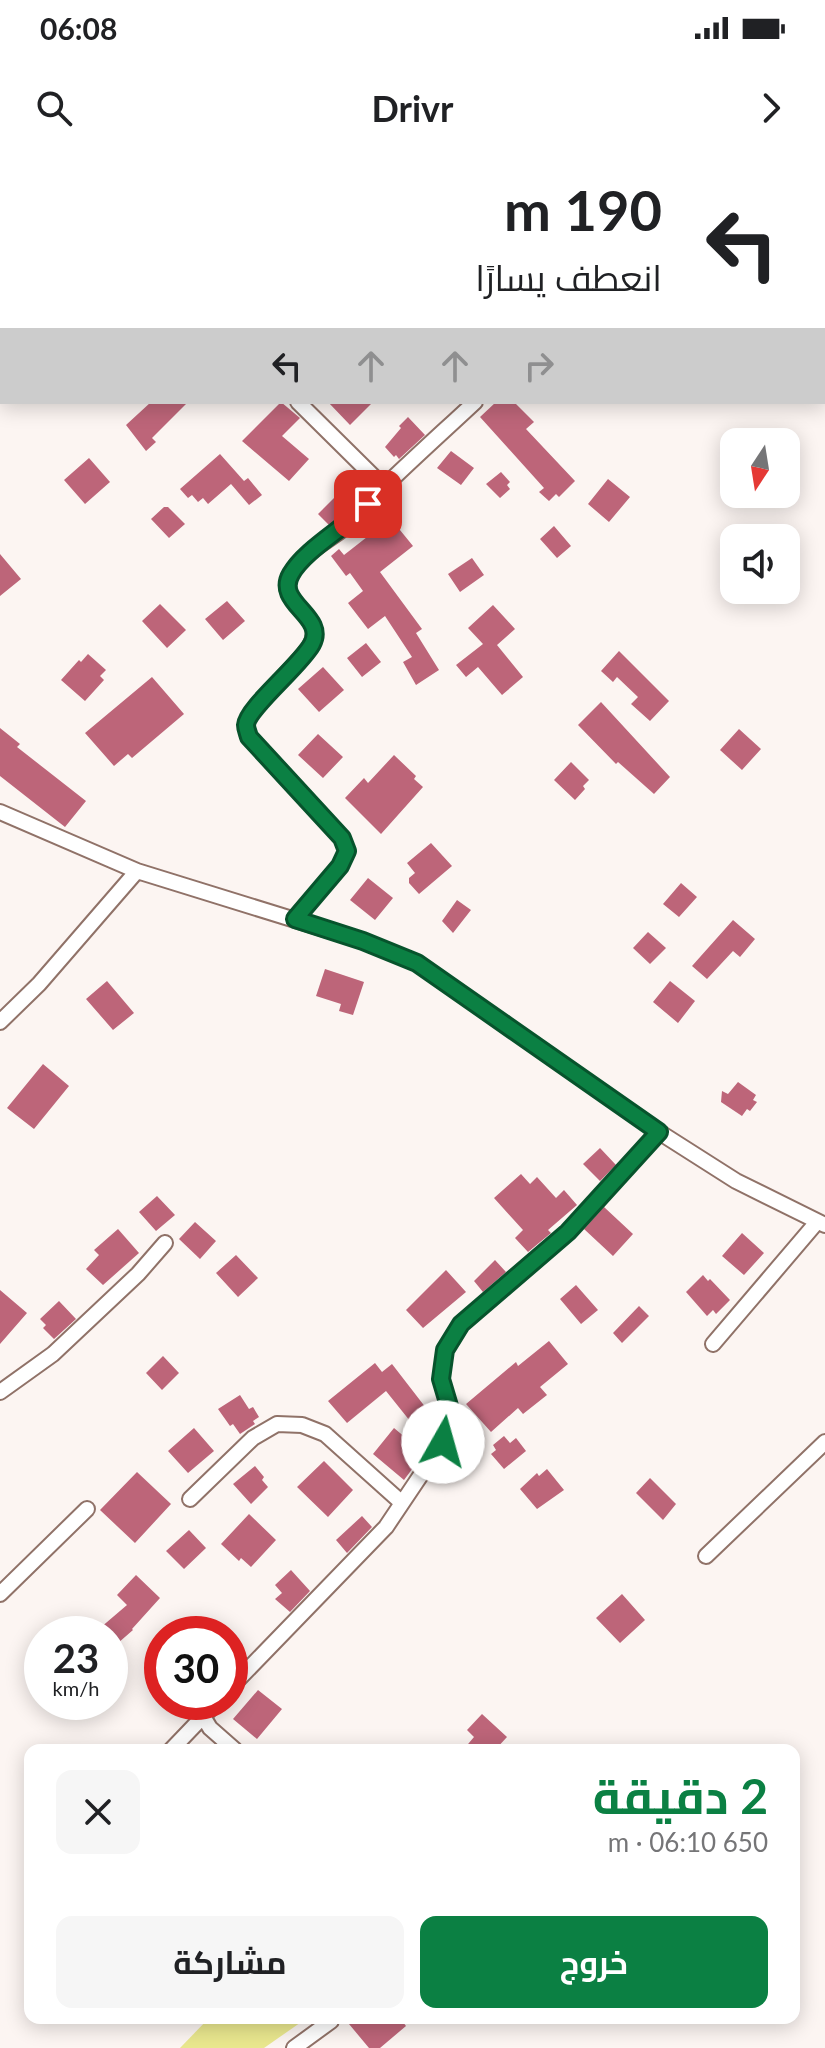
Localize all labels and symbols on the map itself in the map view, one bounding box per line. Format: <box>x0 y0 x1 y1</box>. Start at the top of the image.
north arrow <box>720 428 800 508</box>
pin <box>334 470 402 538</box>
position arrow <box>401 1400 485 1484</box>
speed limit sign: 30 <box>144 1616 248 1720</box>

